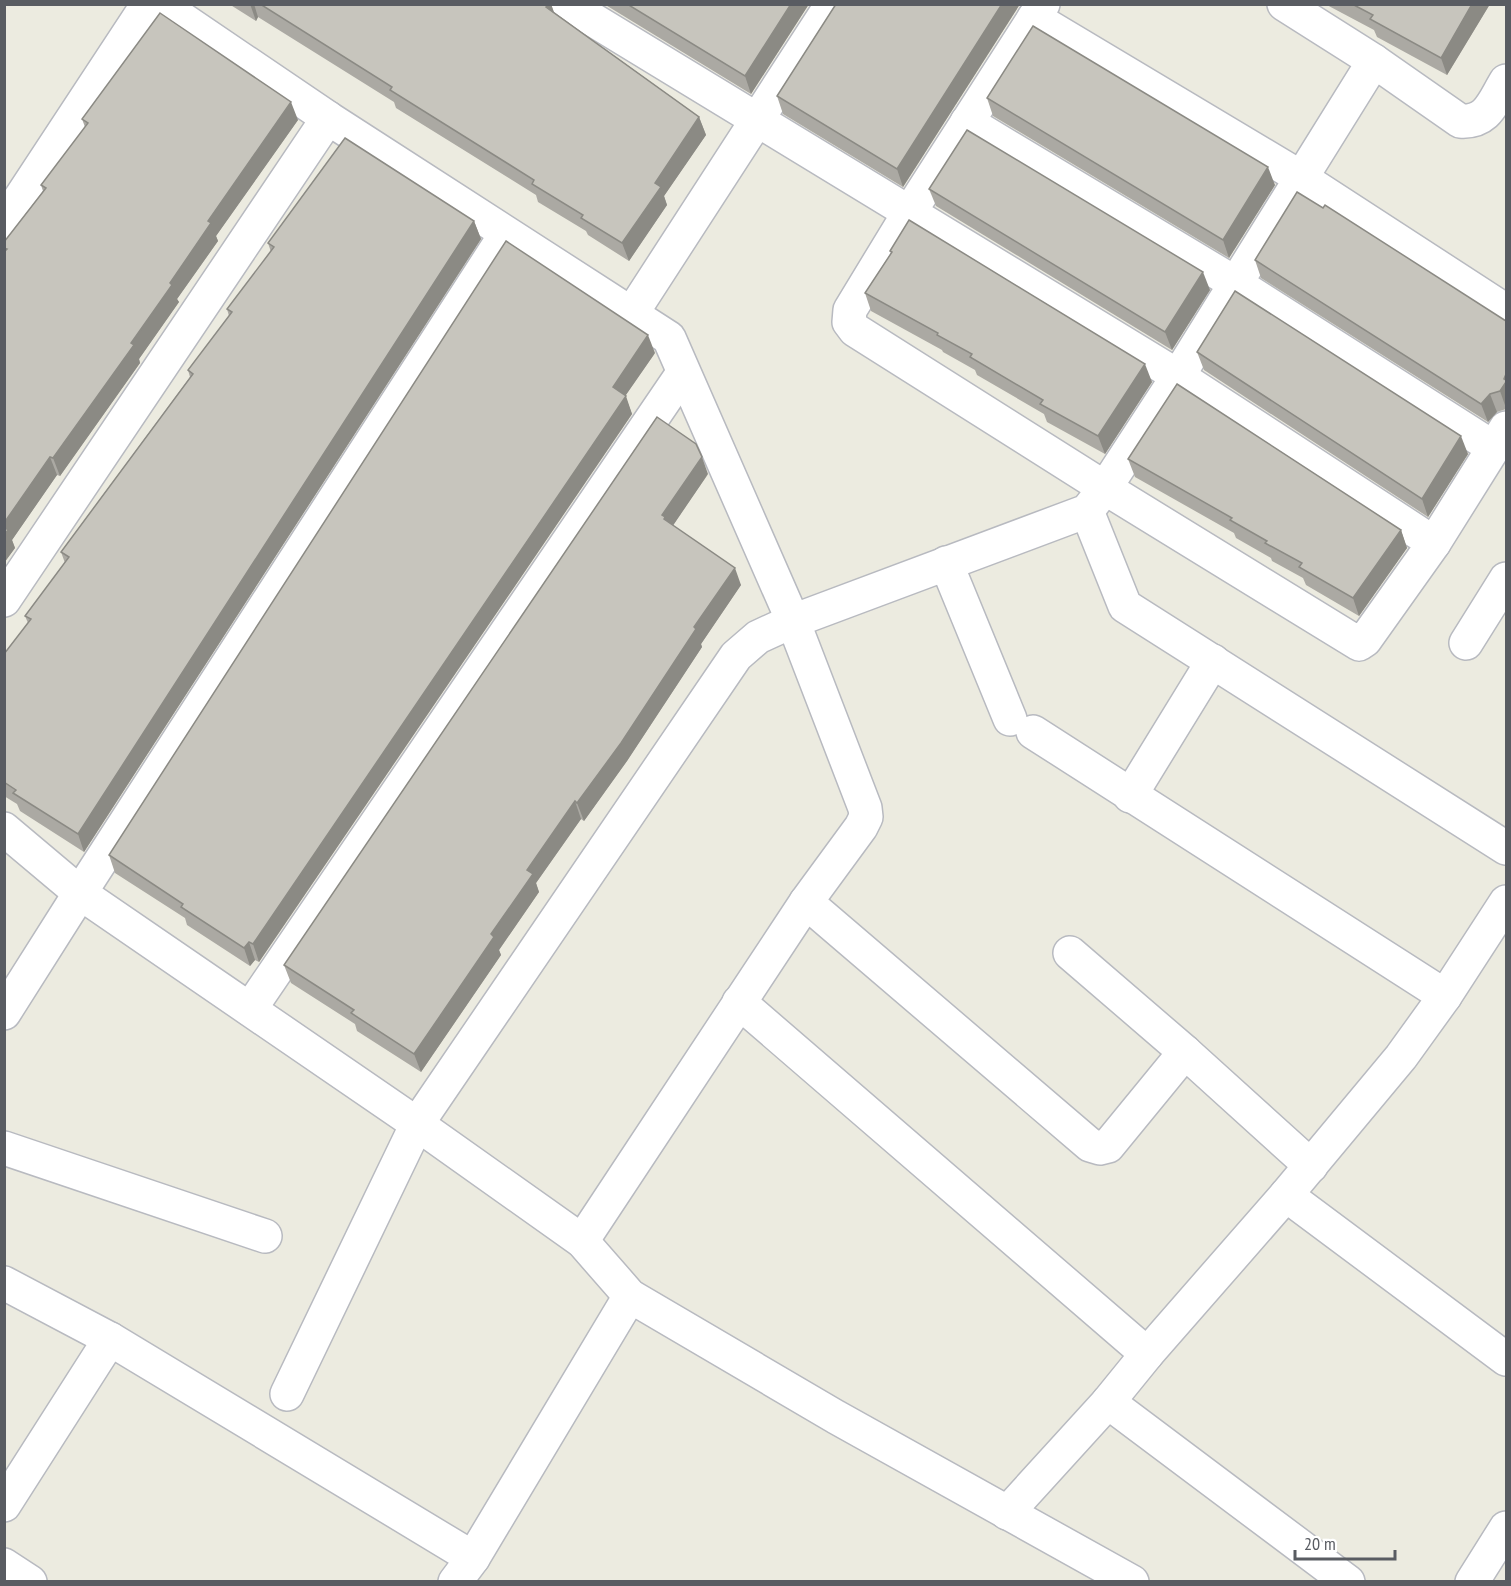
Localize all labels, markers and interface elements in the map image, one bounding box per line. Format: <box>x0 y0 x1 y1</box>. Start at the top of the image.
scale bar <box>1295 1523 1396 1561</box>
text: 20 m <box>1304 1532 1336 1555</box>

